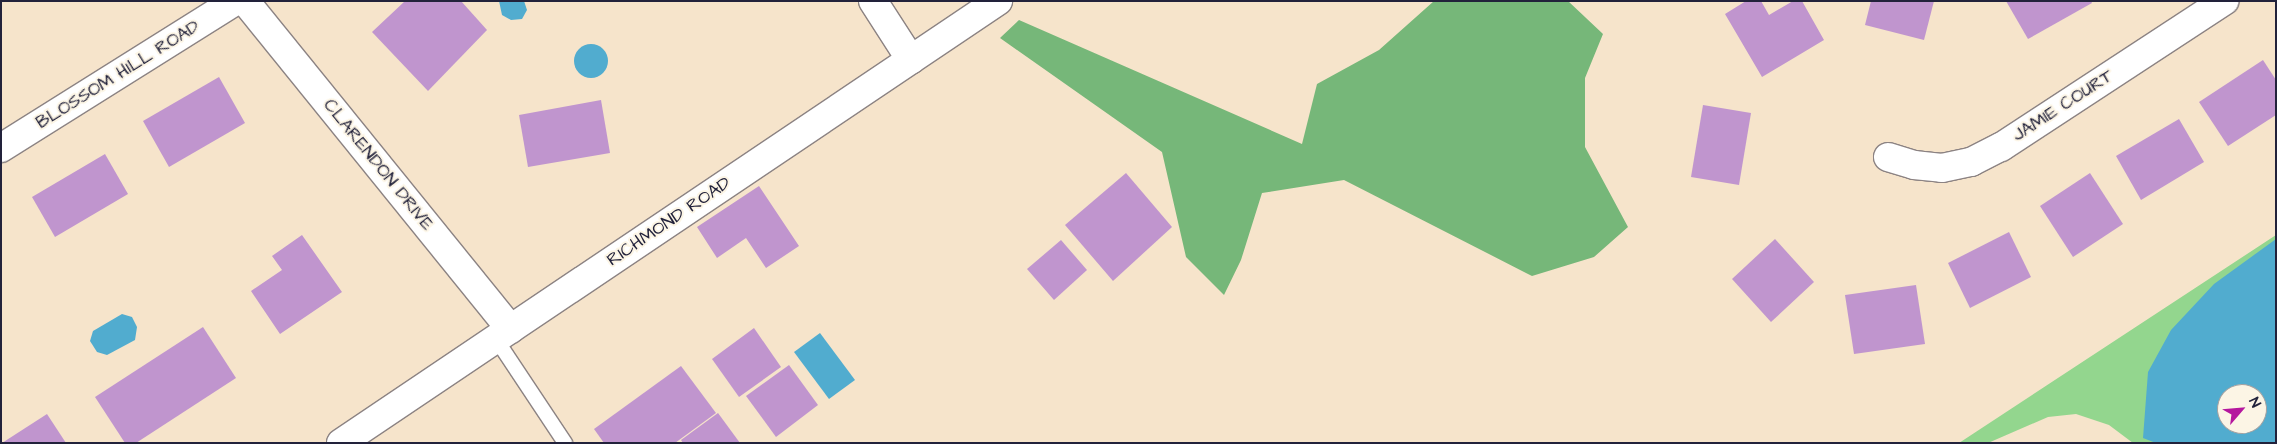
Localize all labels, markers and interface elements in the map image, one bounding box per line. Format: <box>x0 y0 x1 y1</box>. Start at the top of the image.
street label: BLOSSOM HILL ROAD <box>32 16 204 134</box>
street label: JAMIE COURT <box>2009 65 2117 147</box>
street label: CLARENDON DRIVE <box>318 95 438 235</box>
street label: RICHMOND ROAD <box>603 173 735 271</box>
north arrow <box>2217 384 2267 434</box>
text: N <box>2244 394 2265 411</box>

